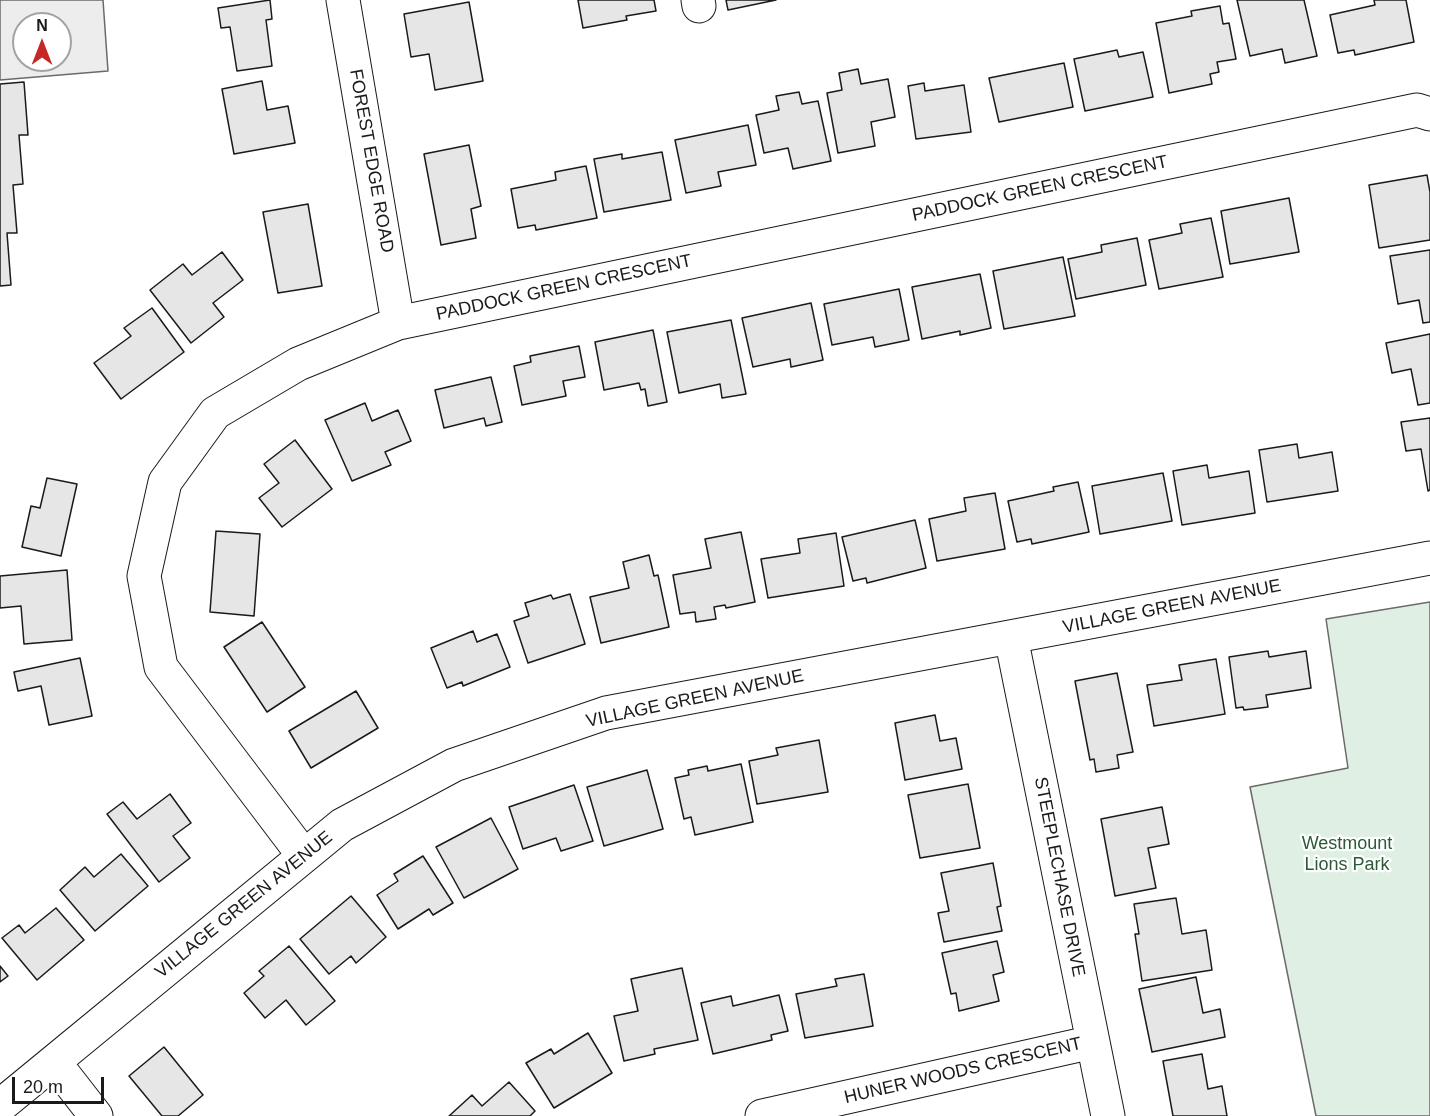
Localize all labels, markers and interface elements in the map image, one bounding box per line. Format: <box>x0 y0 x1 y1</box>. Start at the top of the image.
north arrow <box>12 12 72 72</box>
text: N <box>36 17 48 34</box>
street label: FOREST EDGE ROAD <box>344 68 398 254</box>
street label: PADDOCK GREEN CRESCENT <box>910 151 1170 227</box>
street label: PADDOCK GREEN CRESCENT <box>434 250 694 326</box>
street label: VILLAGE GREEN AVENUE <box>1061 575 1283 639</box>
street label: VILLAGE GREEN AVENUE <box>584 665 806 733</box>
street label: STEEPLECHASE DRIVE <box>1029 775 1089 979</box>
street label: VILLAGE GREEN AVENUE <box>151 827 337 983</box>
park label: Westmount Lions Park <box>1302 833 1392 876</box>
street label: HUNER WOODS CRESCENT <box>842 1033 1084 1109</box>
scale bar <box>15 1065 106 1103</box>
text: 20 m <box>23 1077 63 1097</box>

